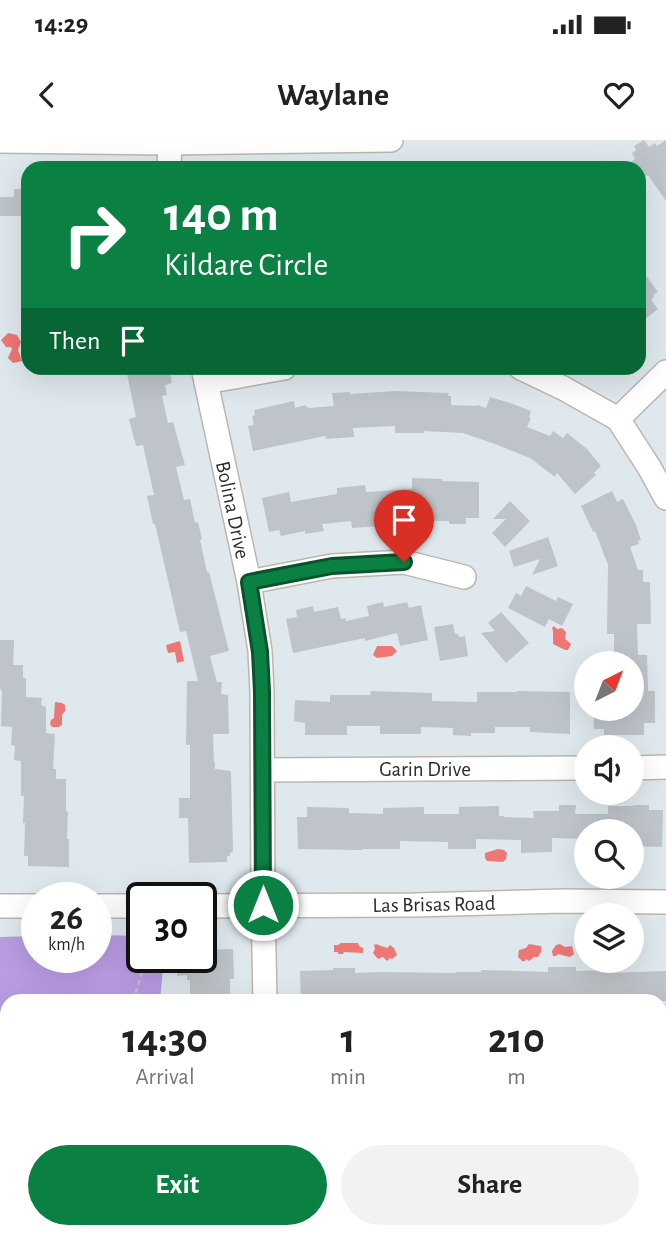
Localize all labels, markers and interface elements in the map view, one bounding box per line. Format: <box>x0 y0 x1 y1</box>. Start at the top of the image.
text: 14:29 <box>35 11 88 37</box>
icon: back <box>28 76 66 114</box>
icon: heart <box>600 76 638 114</box>
text: Waylane <box>277 79 389 111</box>
icon: right <box>49 189 140 280</box>
text: 140 m <box>164 191 279 240</box>
text: Kildare Circle <box>164 249 328 281</box>
icon: arrive <box>114 322 152 360</box>
text: Then <box>49 328 100 354</box>
street label: Bolina Drive <box>212 459 253 561</box>
pin <box>374 490 434 562</box>
icon: arrive <box>385 501 423 539</box>
north arrow <box>574 651 644 721</box>
map controls <box>574 651 644 973</box>
button: sound <box>574 735 644 805</box>
street label: Garin Drive <box>379 759 471 780</box>
button: search <box>574 819 644 889</box>
position arrow <box>226 868 300 942</box>
speed limit sign: 30 <box>126 882 217 973</box>
street label: Las Brisas Road <box>372 893 496 916</box>
text: 26 <box>50 901 83 936</box>
button: layers <box>574 903 644 973</box>
text: km/h <box>48 936 85 954</box>
text: 14:30 <box>122 1018 208 1060</box>
text: 1 <box>340 1018 356 1060</box>
text: 210 <box>488 1018 545 1060</box>
text: Arrival <box>135 1066 195 1089</box>
text: min <box>330 1066 366 1089</box>
text: m <box>507 1066 526 1089</box>
button: Exit <box>28 1145 327 1225</box>
button: Share <box>341 1145 639 1225</box>

